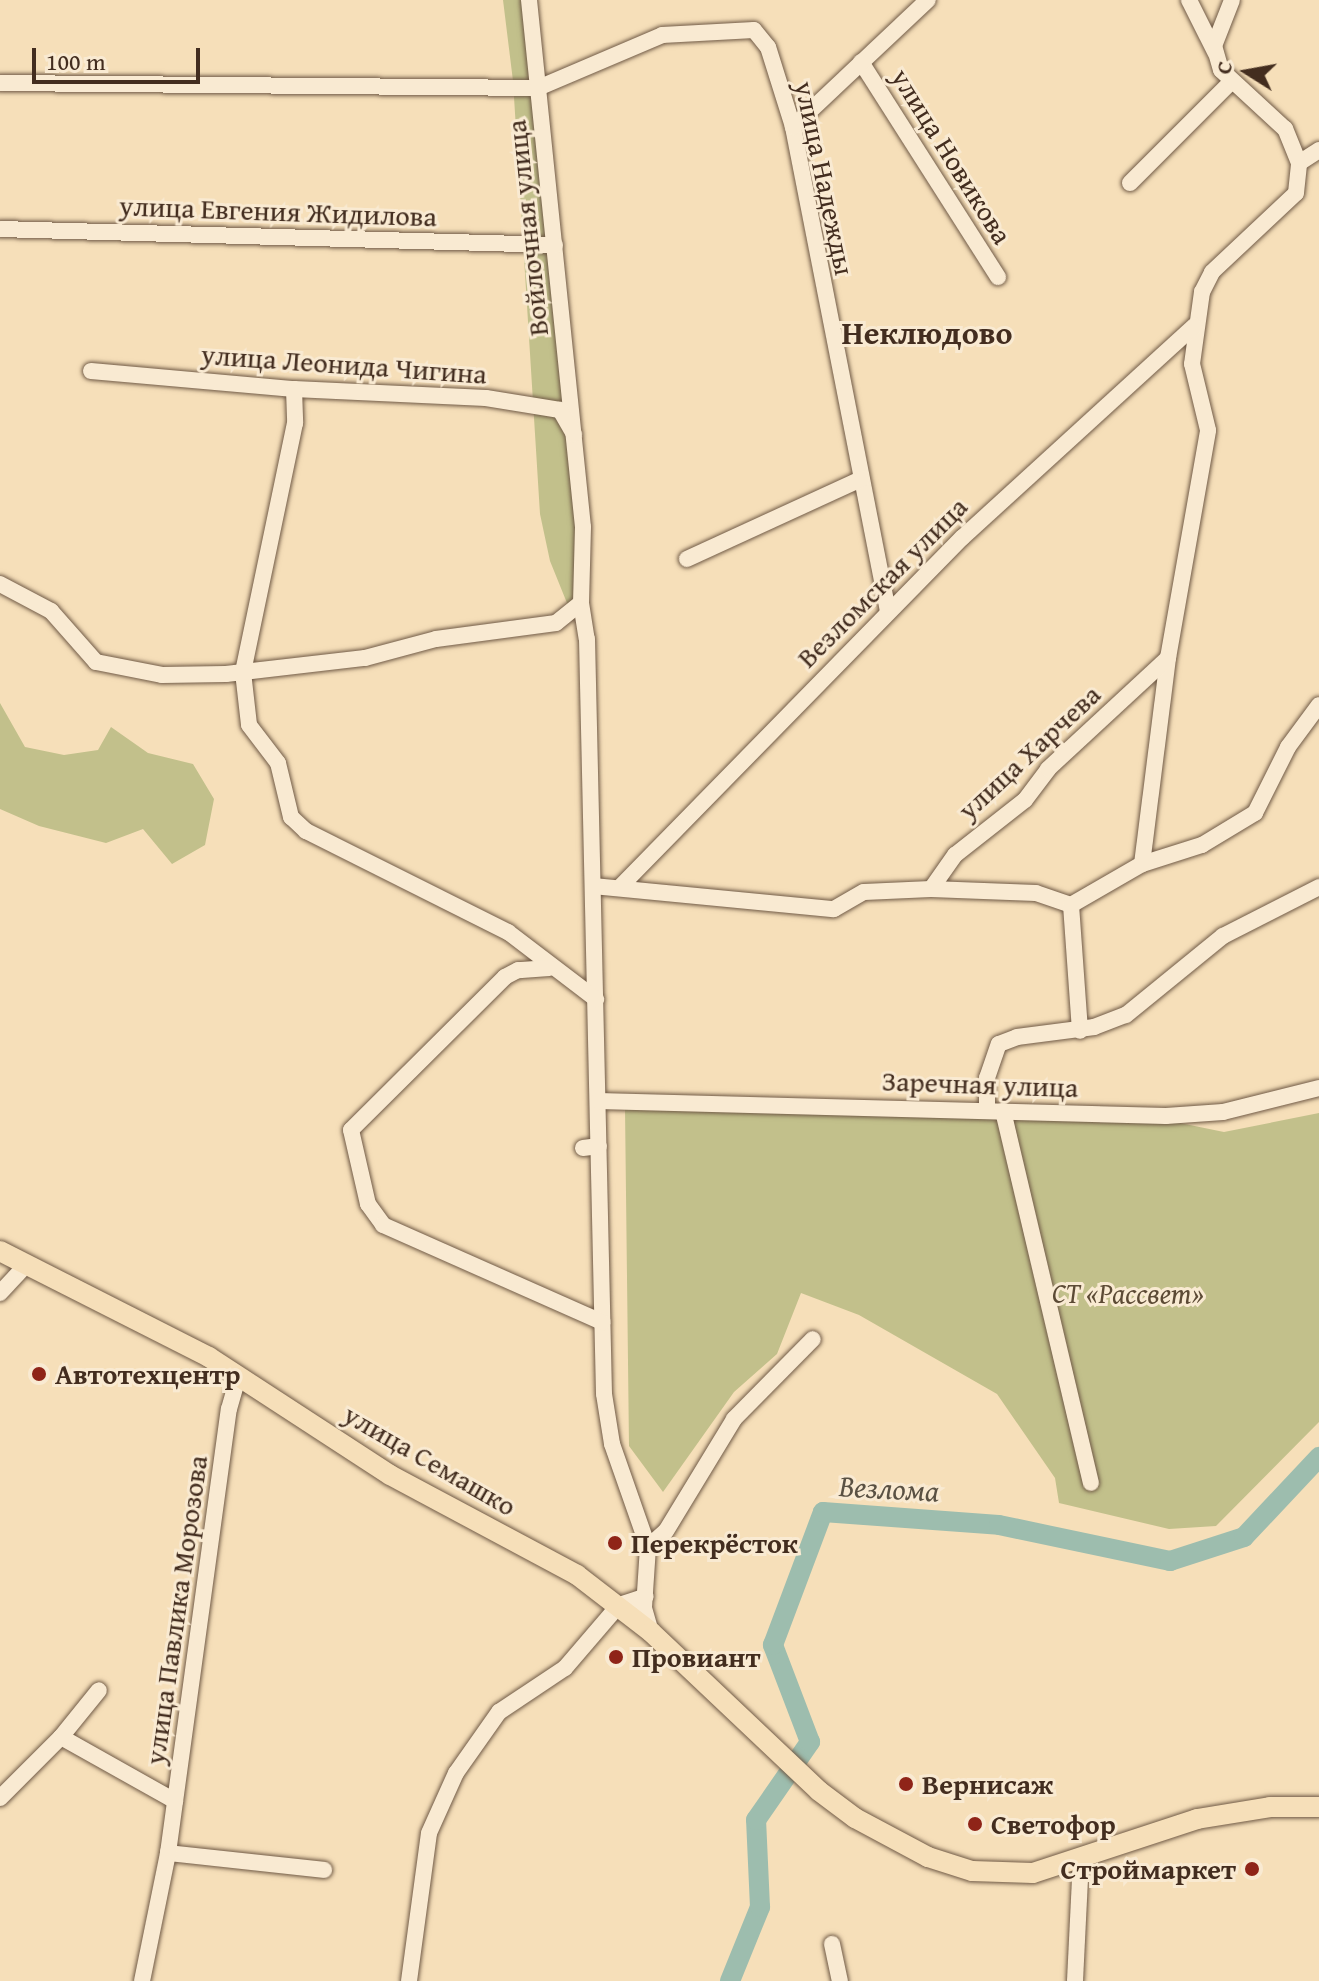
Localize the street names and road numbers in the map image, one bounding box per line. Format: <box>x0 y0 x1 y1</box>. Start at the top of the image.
street label: улица Новикова <box>885 62 1019 250</box>
street label: улица Надежды <box>788 78 862 278</box>
street label: Войлочная улица <box>499 118 555 338</box>
street label: улица Евгения Жидилова <box>119 189 437 233</box>
street label: улица Леонида Чигина <box>200 337 488 391</box>
street label: Везломская улица <box>790 490 974 674</box>
street label: улица Харчева <box>951 677 1107 827</box>
street label: Заречная улица <box>881 1064 1079 1104</box>
street label: улица Семашко <box>338 1397 522 1523</box>
street label: улица Павлика Морозова <box>138 1453 214 1767</box>

